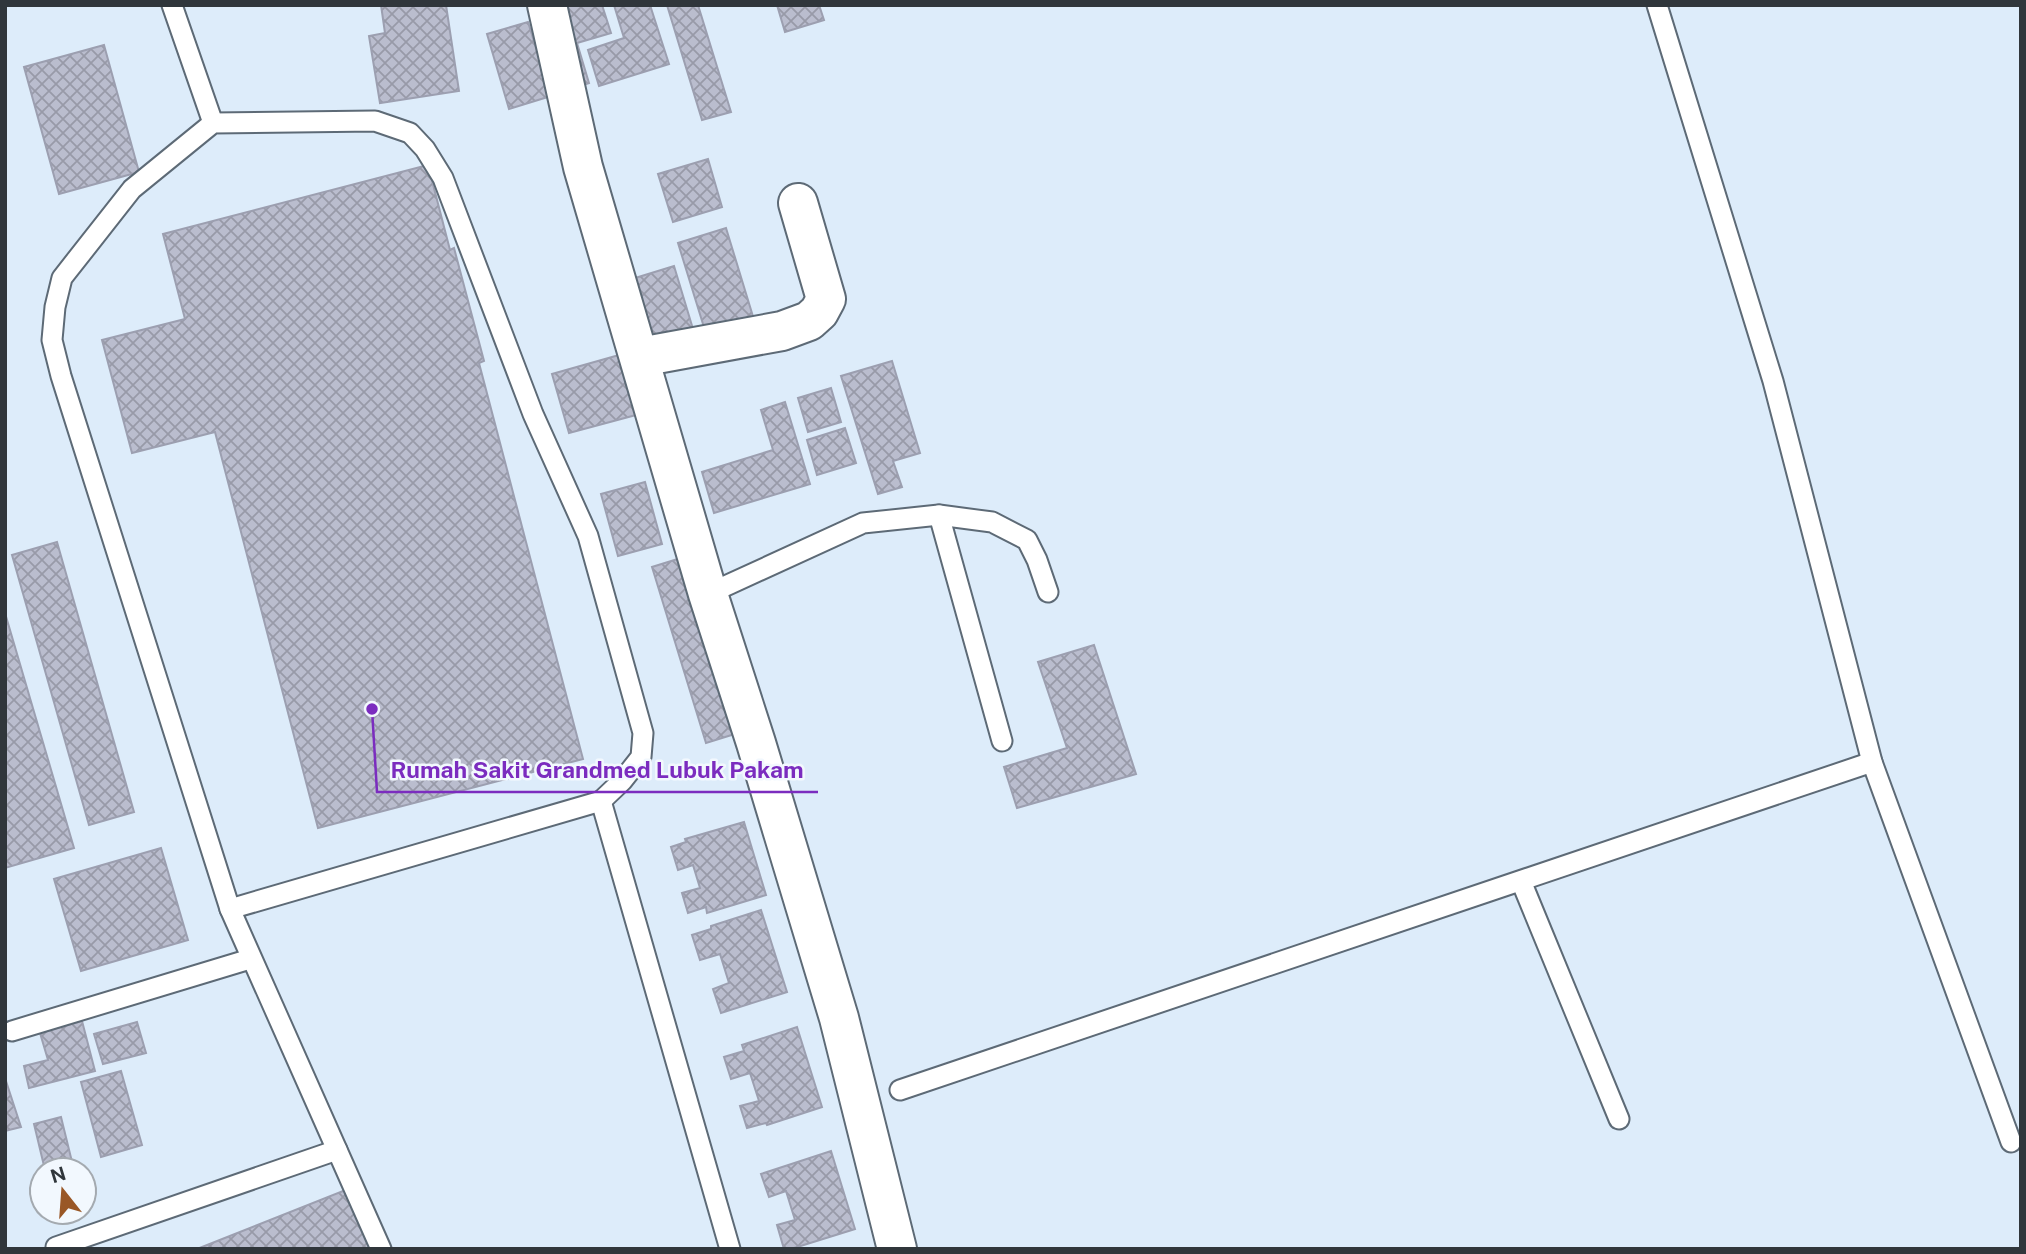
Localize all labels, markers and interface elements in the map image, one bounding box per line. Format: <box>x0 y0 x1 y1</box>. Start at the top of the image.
callout: Rumah Sakit Grandmed Lubuk Pakam <box>377 748 818 792</box>
text: Rumah Sakit Grandmed Lubuk Pakam <box>390 756 804 783</box>
north arrow <box>28 1156 98 1226</box>
text: N <box>48 1162 68 1187</box>

